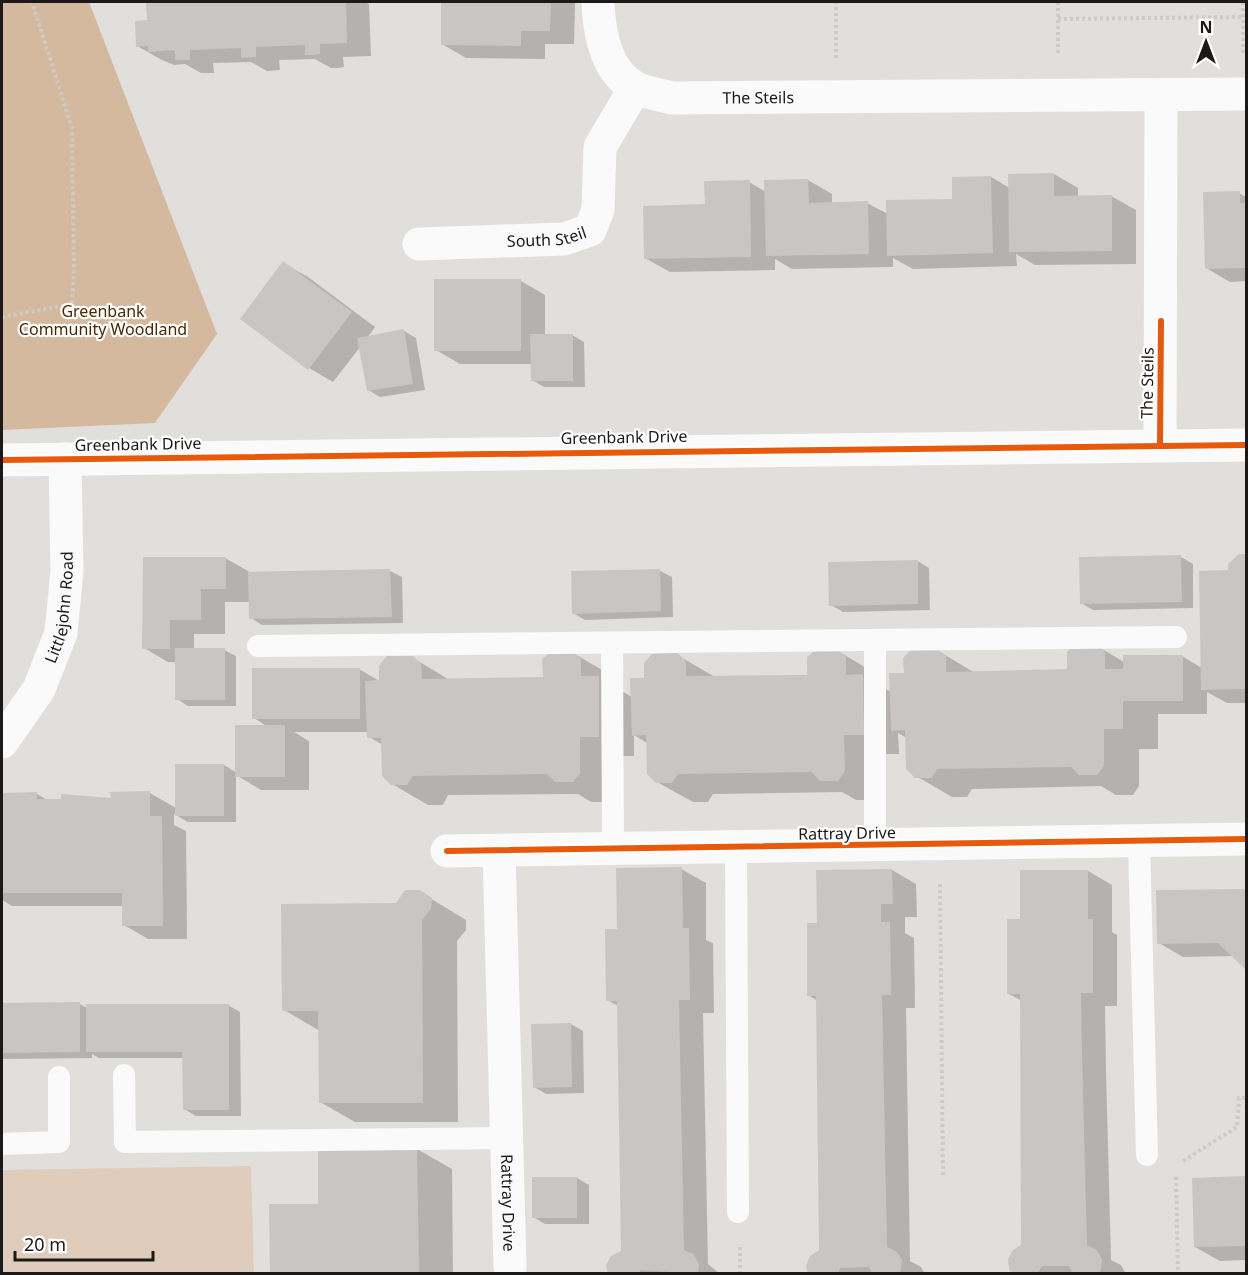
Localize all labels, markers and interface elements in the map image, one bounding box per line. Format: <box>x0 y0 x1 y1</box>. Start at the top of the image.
north arrow <box>1176 12 1236 72</box>
text: N <box>1199 16 1213 38</box>
street label: The Steils <box>722 86 794 109</box>
street label: South Steil <box>507 221 589 252</box>
park label: Greenbank Community Woodland <box>19 300 187 340</box>
street label: The Steils <box>1135 347 1159 419</box>
street label: Greenbank Drive <box>560 425 688 449</box>
street label: Greenbank Drive <box>74 432 202 456</box>
street label: Littlejohn Road <box>39 551 78 666</box>
street label: Rattray Drive <box>798 821 896 845</box>
street label: Rattray Drive <box>496 1154 521 1252</box>
scale bar <box>15 1224 153 1262</box>
text: 20 m <box>24 1232 66 1256</box>

